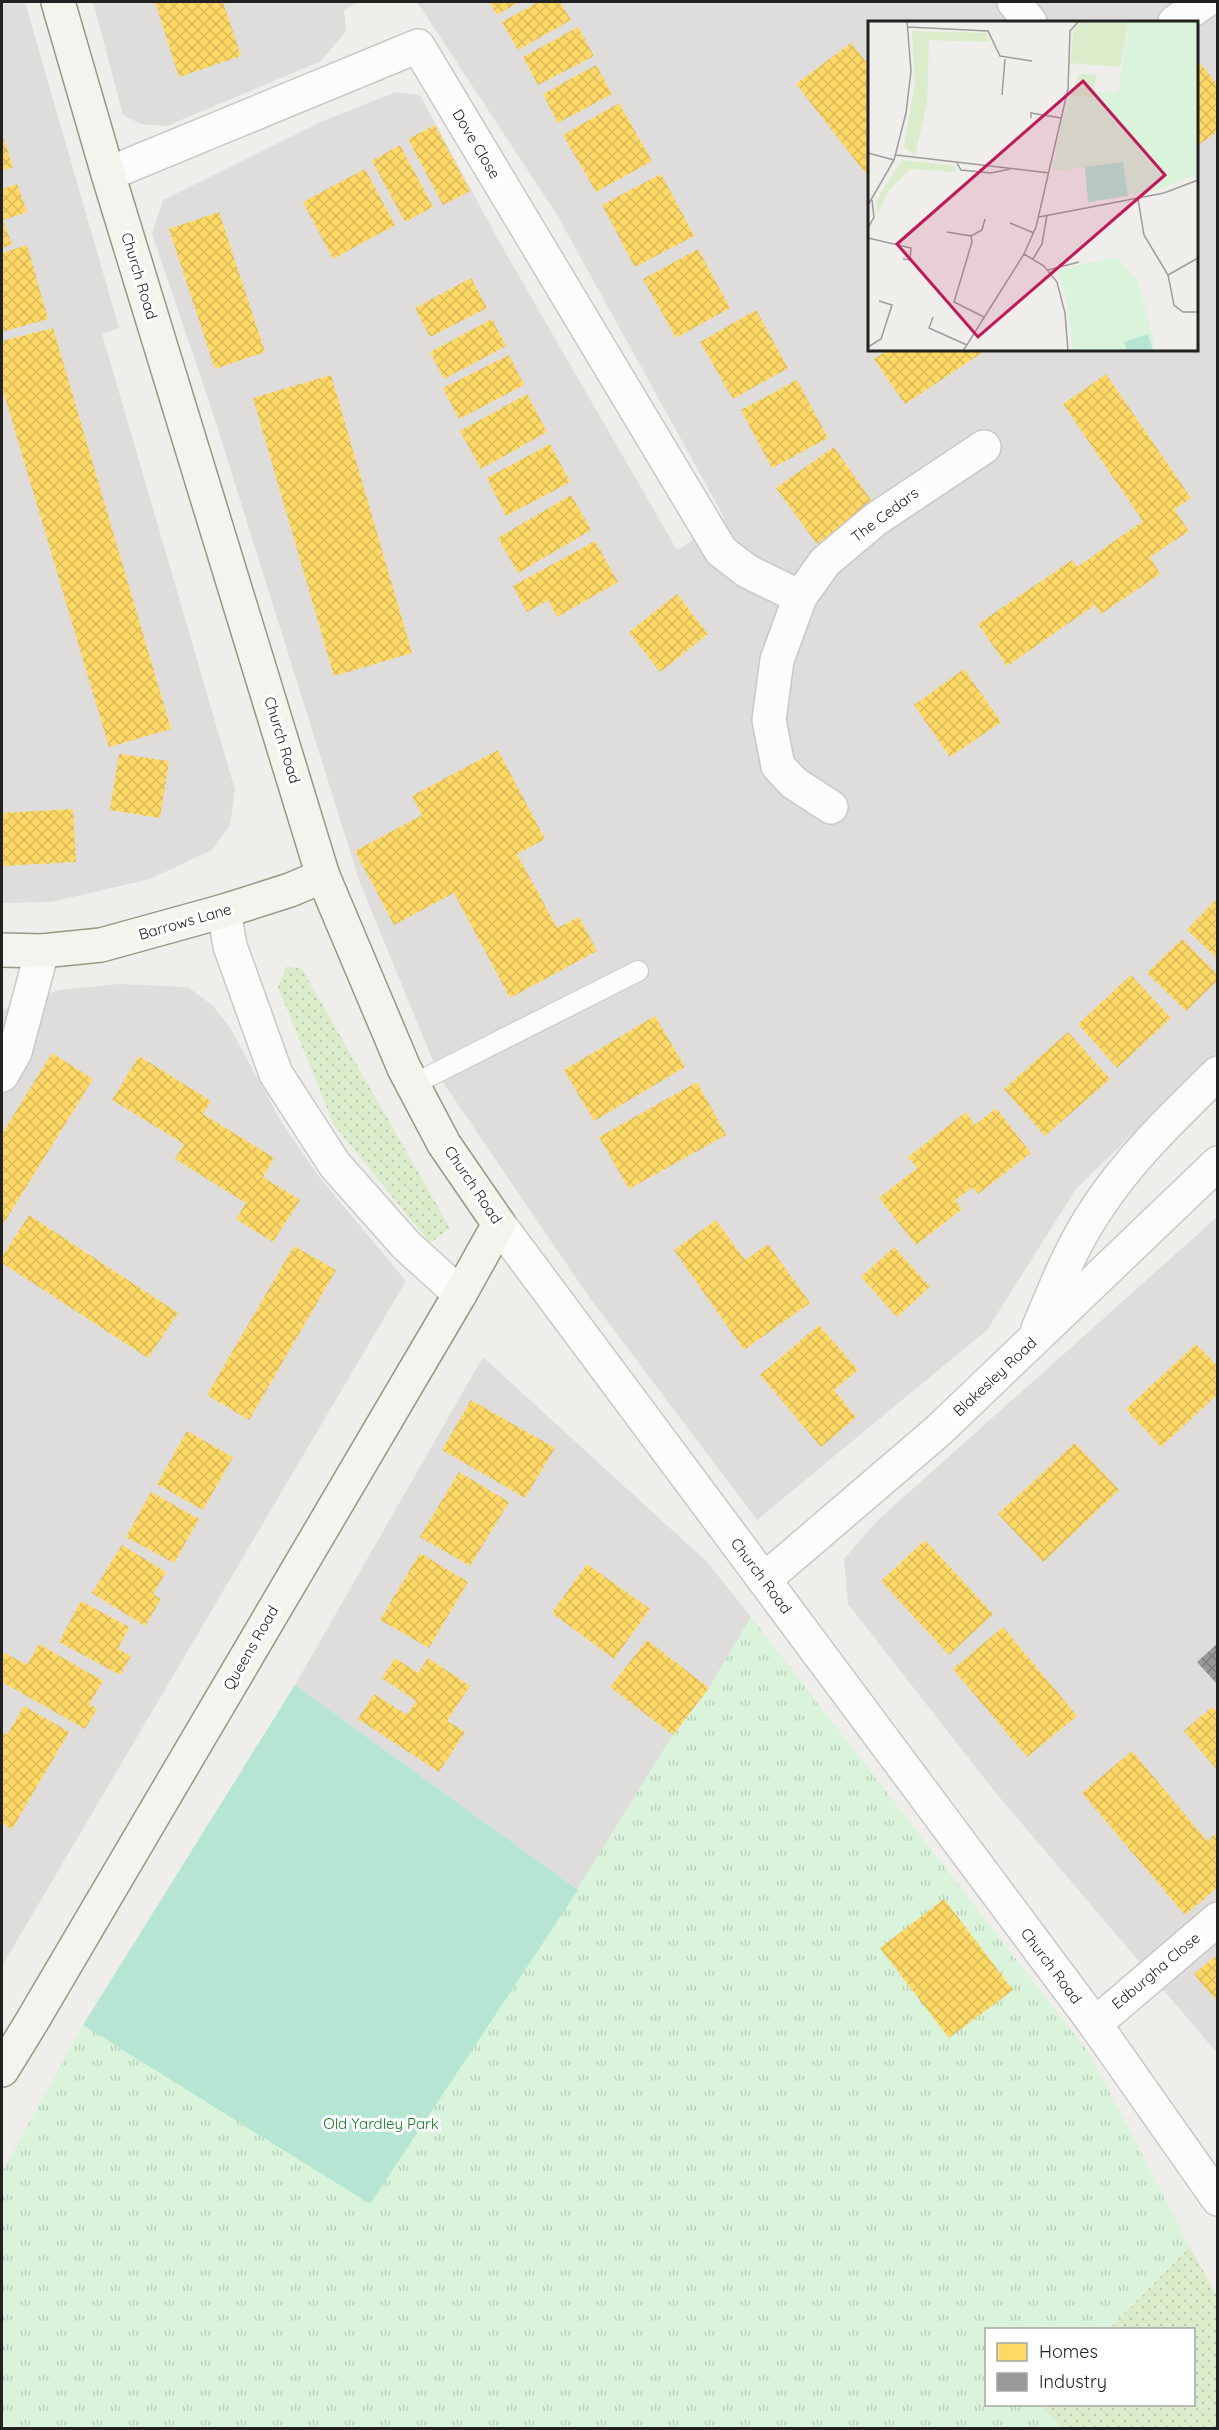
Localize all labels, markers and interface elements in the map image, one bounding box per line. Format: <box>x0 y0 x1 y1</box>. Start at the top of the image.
inset map <box>868 21 1198 351</box>
street label: Dove Close <box>448 105 505 182</box>
street label: Church Road <box>117 230 162 322</box>
street label: The Cedars <box>847 483 922 546</box>
street label: Church Road <box>260 694 305 786</box>
street label: Barrows Lane <box>136 899 233 944</box>
street label: Church Road <box>440 1142 506 1227</box>
street label: Blakesley Road <box>949 1333 1040 1420</box>
street label: Church Road <box>727 1534 796 1617</box>
street label: Queens Road <box>219 1602 282 1693</box>
street label: Church Road <box>1017 1924 1086 2007</box>
street label: Edburgha Close <box>1108 1928 1204 2013</box>
park label: Old Yardley Park <box>323 2114 439 2133</box>
legend <box>985 2328 1195 2406</box>
text: Homes <box>1039 2340 1098 2363</box>
text: Industry <box>1039 2370 1107 2393</box>

